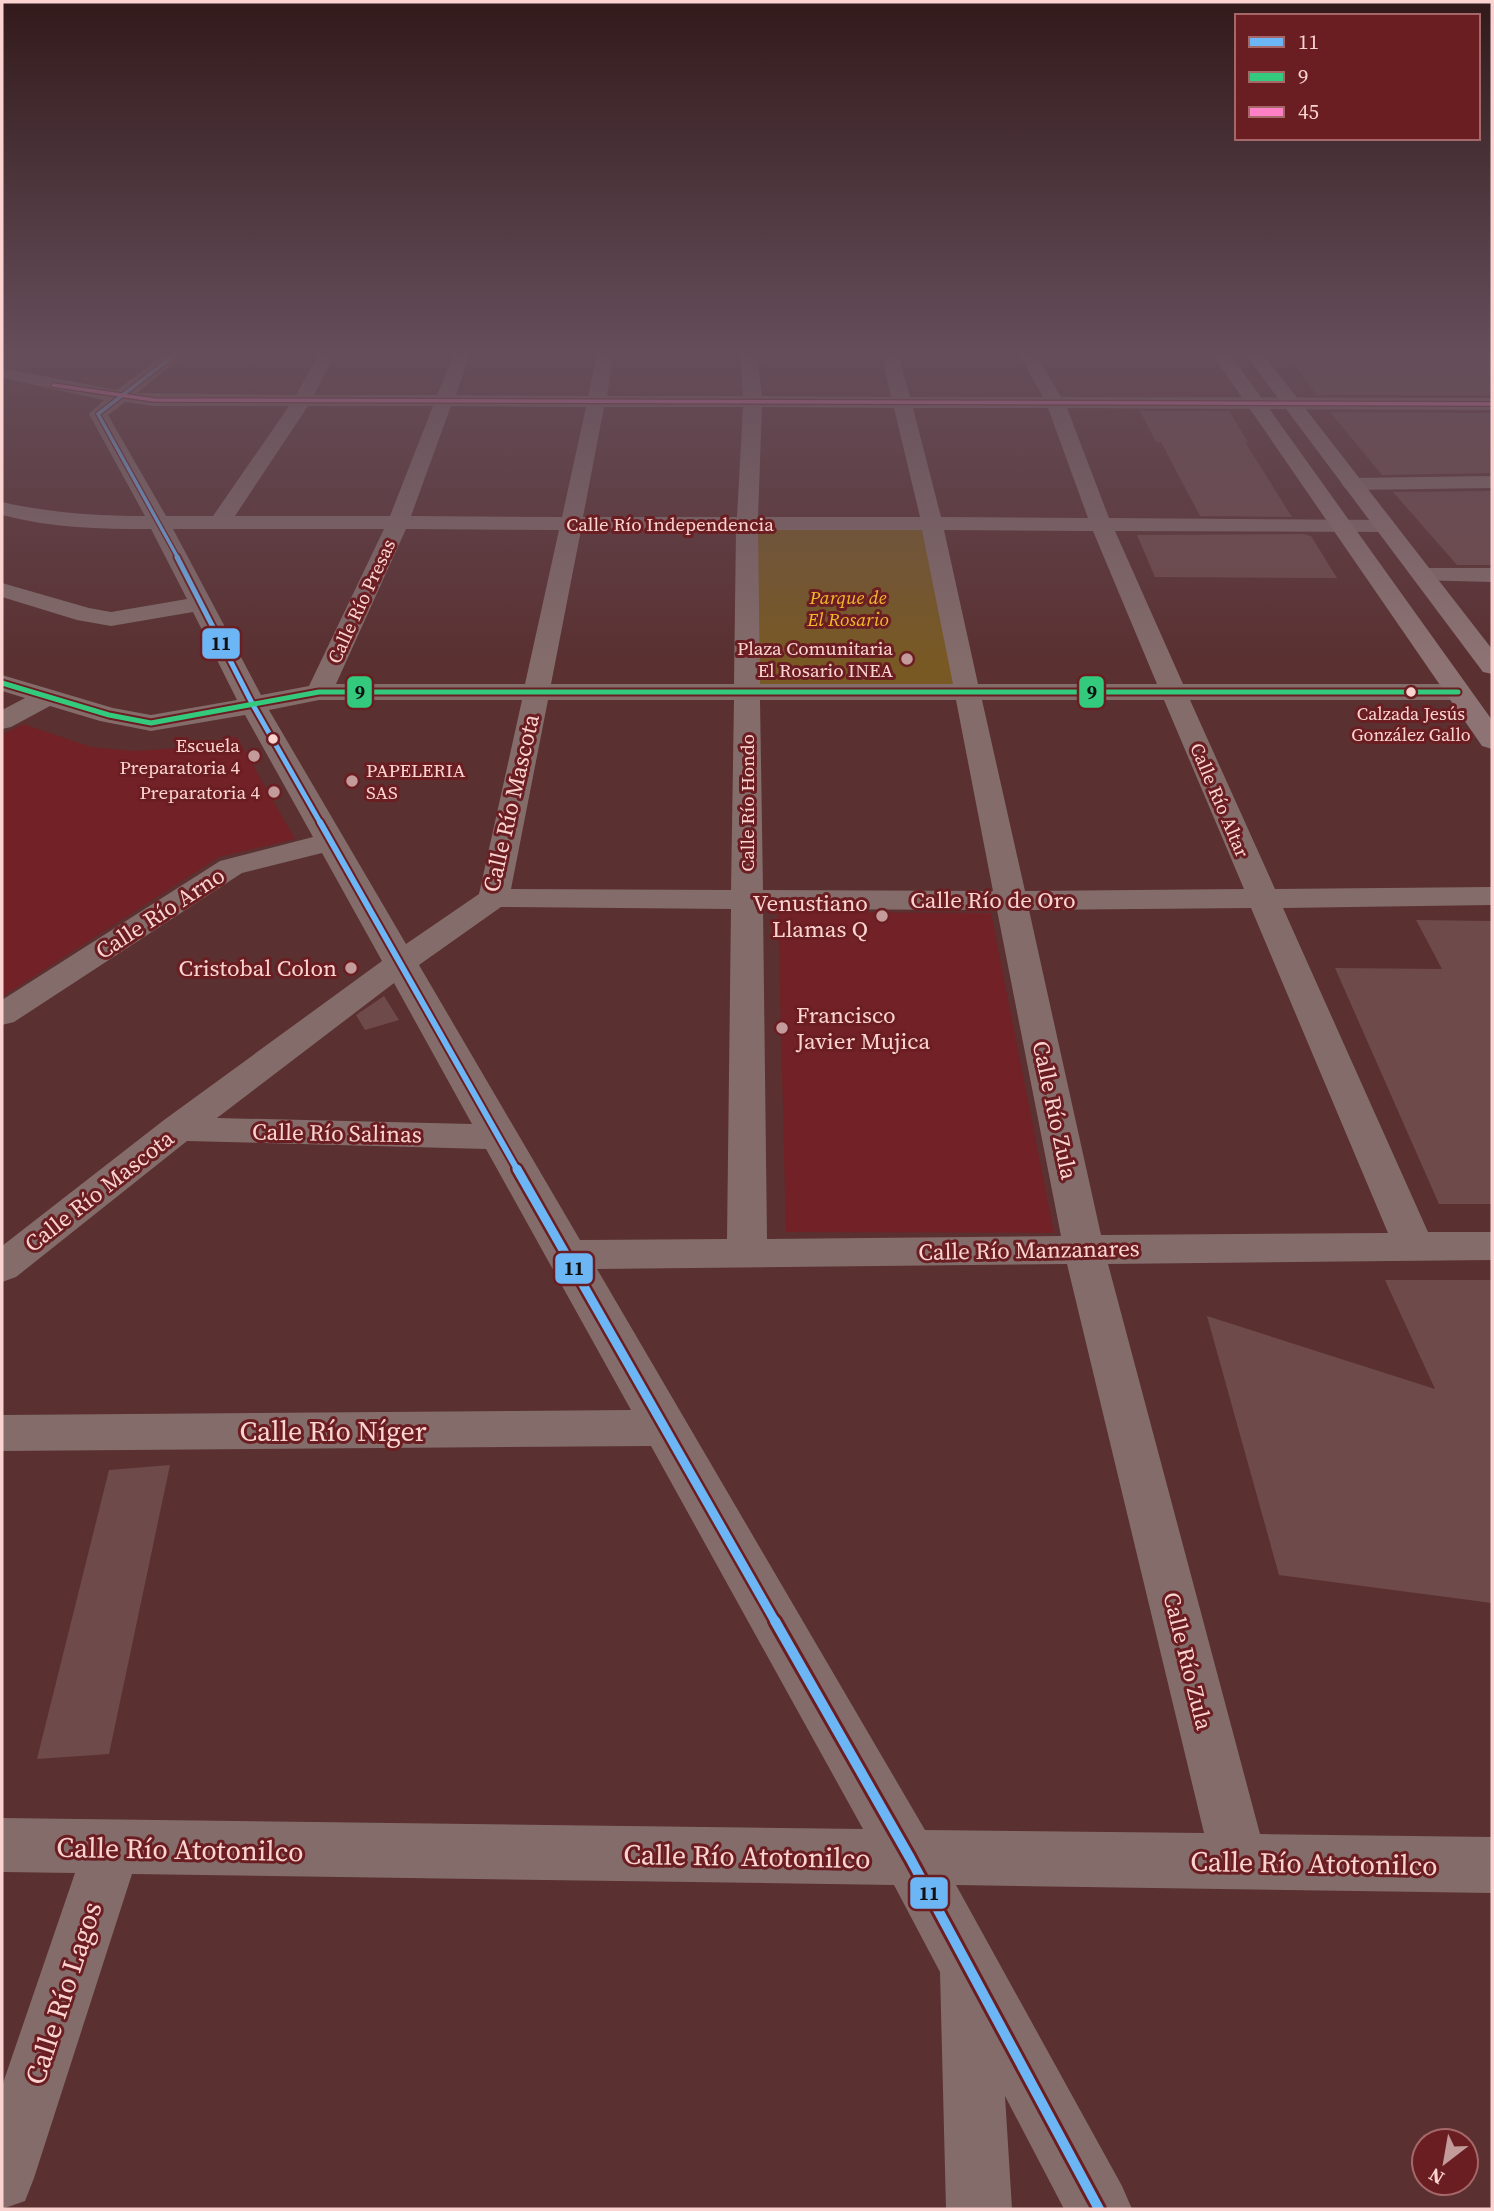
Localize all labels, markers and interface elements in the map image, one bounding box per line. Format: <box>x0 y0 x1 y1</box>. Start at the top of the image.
legend <box>1235 14 1480 140</box>
text: 11 <box>1298 27 1319 56</box>
text: 9 <box>1298 62 1309 91</box>
text: 45 <box>1298 97 1319 126</box>
street label: Calle Río Independencia <box>566 511 774 537</box>
street label: Calle Río Presas <box>321 534 401 668</box>
park label: Parque de El Rosario <box>806 584 889 632</box>
line badge: 11 <box>201 627 241 660</box>
text: 11 <box>211 630 231 656</box>
place label: Plaza Comunitaria El Rosario INEA <box>737 635 893 683</box>
marker: Plaza Comunitaria El Rosario INEA <box>899 651 915 667</box>
line badge: 9 <box>346 675 373 709</box>
line badge: 9 <box>1078 675 1105 709</box>
text: 9 <box>355 679 365 705</box>
text: 9 <box>1087 679 1097 705</box>
marker: Calzada Jesús González Gallo <box>1404 685 1418 699</box>
place label: Calzada Jesús González Gallo <box>1351 701 1471 747</box>
street label: Calle Río Mascota <box>475 711 547 895</box>
place label: Escuela Preparatoria 4 <box>120 732 240 780</box>
unlabelled marker <box>266 732 280 746</box>
street label: Calle Río Hondo <box>734 734 760 872</box>
street label: Calle Río Altar <box>1184 739 1256 861</box>
marker: Escuela Preparatoria 4 <box>246 748 262 764</box>
place label: PAPELERIA SAS <box>366 757 466 805</box>
marker: PAPELERIA SAS <box>344 773 360 789</box>
place label: Preparatoria 4 <box>140 779 260 805</box>
marker: Preparatoria 4 <box>266 784 282 800</box>
street label: Calle Río Arno <box>89 859 231 967</box>
street label: Calle Río de Oro <box>910 884 1076 916</box>
place label: Venustiano Llamas Q <box>753 887 868 945</box>
marker: Venustiano Llamas Q <box>874 908 890 924</box>
place label: Cristobal Colon <box>179 952 337 984</box>
marker: Cristobal Colon <box>343 960 359 976</box>
place label: Francisco Javier Mujica <box>795 999 931 1057</box>
marker: Francisco Javier Mujica <box>774 1020 790 1036</box>
street label: Calle Río Zula <box>1025 1038 1085 1183</box>
street label: Calle Río Salinas <box>252 1116 422 1150</box>
street label: Calle Río Mascota <box>18 1122 181 1260</box>
street label: Calle Río Manzanares <box>918 1232 1140 1268</box>
line badge: 11 <box>554 1252 594 1285</box>
text: 11 <box>564 1255 584 1281</box>
street label: Calle Río Níger <box>239 1412 427 1450</box>
street label: Calle Río Zula <box>1155 1589 1221 1734</box>
street label: Calle Río Atotonilco <box>56 1828 304 1870</box>
street label: Calle Río Atotonilco <box>623 1835 871 1877</box>
street label: Calle Río Atotonilco <box>1190 1842 1438 1884</box>
line badge: 11 <box>909 1876 949 1910</box>
text: 11 <box>919 1880 939 1906</box>
street label: Calle Río Lagos <box>16 1897 110 2089</box>
north arrow <box>1410 2127 1480 2197</box>
text: N <box>1423 2162 1449 2191</box>

